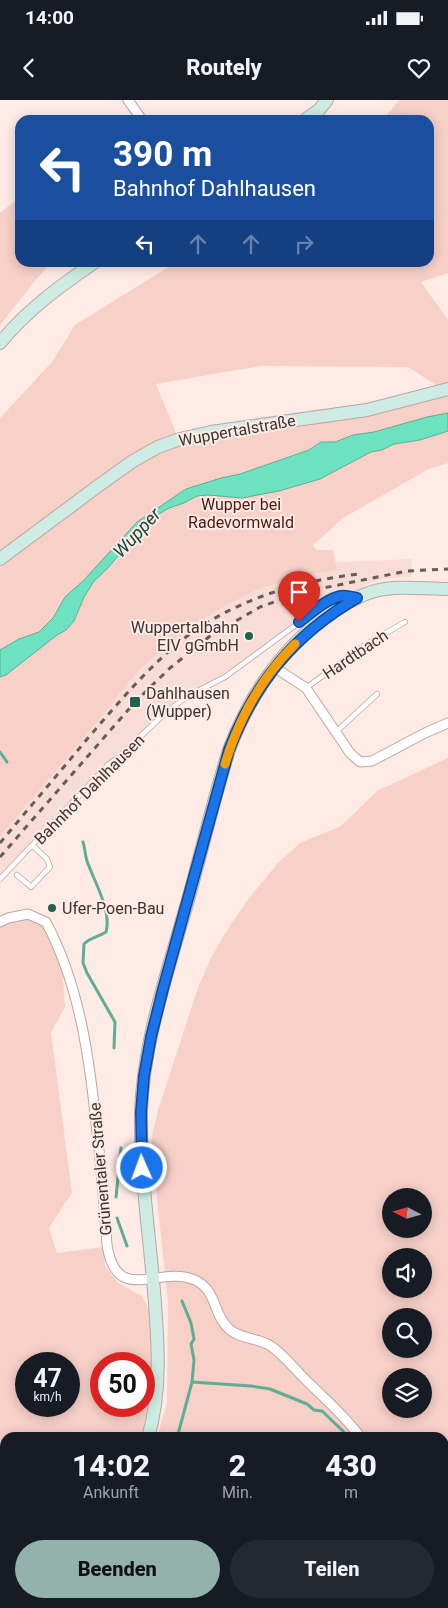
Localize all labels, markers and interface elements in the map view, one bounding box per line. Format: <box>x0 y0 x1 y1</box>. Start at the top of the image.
text: 14:00 <box>25 6 74 29</box>
icon: back <box>15 54 43 82</box>
icon: heart <box>405 54 433 82</box>
text: Routely <box>186 55 262 80</box>
text: 390 m <box>113 134 212 175</box>
icon: left <box>30 135 95 200</box>
text: Bahnhof Dahlhausen <box>113 176 316 201</box>
icon: left <box>131 230 159 258</box>
icon: ahead <box>184 230 212 258</box>
icon: ahead <box>237 230 265 258</box>
icon: right <box>290 230 318 258</box>
street label: Wuppertalstraße <box>177 411 297 450</box>
park label: Wupper bei Radevormwald <box>188 495 294 532</box>
water label: Wupper <box>109 503 165 562</box>
pin <box>278 571 320 622</box>
icon: arrive <box>285 578 313 606</box>
place label: Wuppertalbahn EIV gGmbH <box>131 618 239 655</box>
street label: Hardtbach <box>319 626 391 683</box>
marker: Wuppertalbahn EIV gGmbH <box>243 630 255 642</box>
place label: Dahlhausen (Wupper) <box>146 684 230 721</box>
marker: Dahlhausen (Wupper) <box>128 695 142 709</box>
street label: Bahnhof Dahlhausen <box>30 730 148 848</box>
place label: Ufer-Poen-Bau <box>62 899 164 918</box>
marker: Ufer-Poen-Bau <box>46 902 58 914</box>
street label: Grünentaler Straße <box>85 1102 116 1236</box>
position arrow <box>115 1141 167 1193</box>
north arrow <box>382 1188 432 1238</box>
map controls <box>382 1188 432 1418</box>
button: sound <box>382 1248 432 1298</box>
button: search <box>382 1308 432 1358</box>
speed limit sign: 50 <box>90 1352 155 1417</box>
text: 47 <box>33 1364 62 1393</box>
button: layers <box>382 1368 432 1418</box>
text: km/h <box>33 1390 62 1404</box>
text: 14:02 <box>72 1448 150 1483</box>
text: 2 <box>229 1448 246 1483</box>
text: 430 <box>325 1448 377 1483</box>
text: Ankunft <box>83 1483 139 1502</box>
text: Min. <box>222 1483 253 1502</box>
text: m <box>344 1483 358 1502</box>
button: Beenden <box>15 1540 220 1598</box>
button: Teilen <box>230 1540 434 1598</box>

